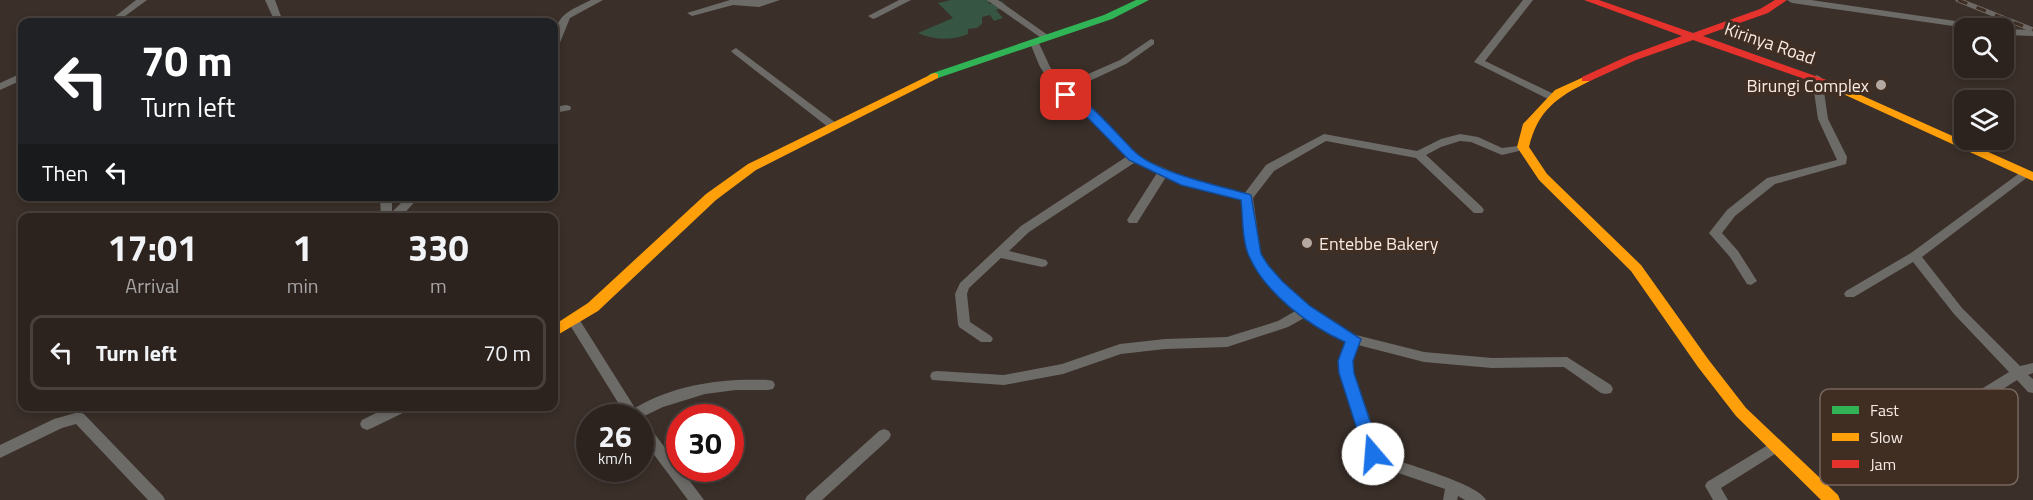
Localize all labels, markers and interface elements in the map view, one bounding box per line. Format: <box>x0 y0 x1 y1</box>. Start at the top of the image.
street label: Kirinya Road <box>1721 15 1819 71</box>
map controls <box>1954 18 2014 150</box>
button: search <box>1954 18 2014 78</box>
text: 70 m <box>141 28 233 92</box>
icon: left <box>42 42 120 120</box>
pin <box>1040 69 1091 120</box>
place label: Birungi Complex <box>1746 72 1869 99</box>
icon: arrive <box>1049 78 1082 111</box>
marker: Birungi Complex <box>1874 78 1888 92</box>
text: Turn left <box>141 86 235 127</box>
button: layers <box>1954 90 2014 150</box>
text: Then <box>42 156 88 190</box>
icon: left <box>100 156 133 189</box>
text: 17:01 <box>107 220 197 275</box>
text: 1 <box>293 220 313 275</box>
text: 330 <box>408 220 469 275</box>
place label: Entebbe Bakery <box>1319 230 1439 257</box>
marker: Entebbe Bakery <box>1300 236 1314 250</box>
text: Arrival <box>125 270 180 301</box>
text: min <box>287 270 319 301</box>
text: m <box>430 270 447 301</box>
icon: left <box>45 336 78 369</box>
text: Turn left <box>96 336 177 370</box>
text: 70 m <box>483 336 531 370</box>
legend <box>1820 389 2018 485</box>
text: Fast <box>1870 398 1899 422</box>
speed limit sign: 30 <box>666 404 744 482</box>
text: 26 <box>598 413 632 459</box>
position arrow <box>1341 422 1405 486</box>
text: Slow <box>1870 425 1903 449</box>
text: km/h <box>598 447 632 470</box>
text: Jam <box>1870 452 1896 476</box>

